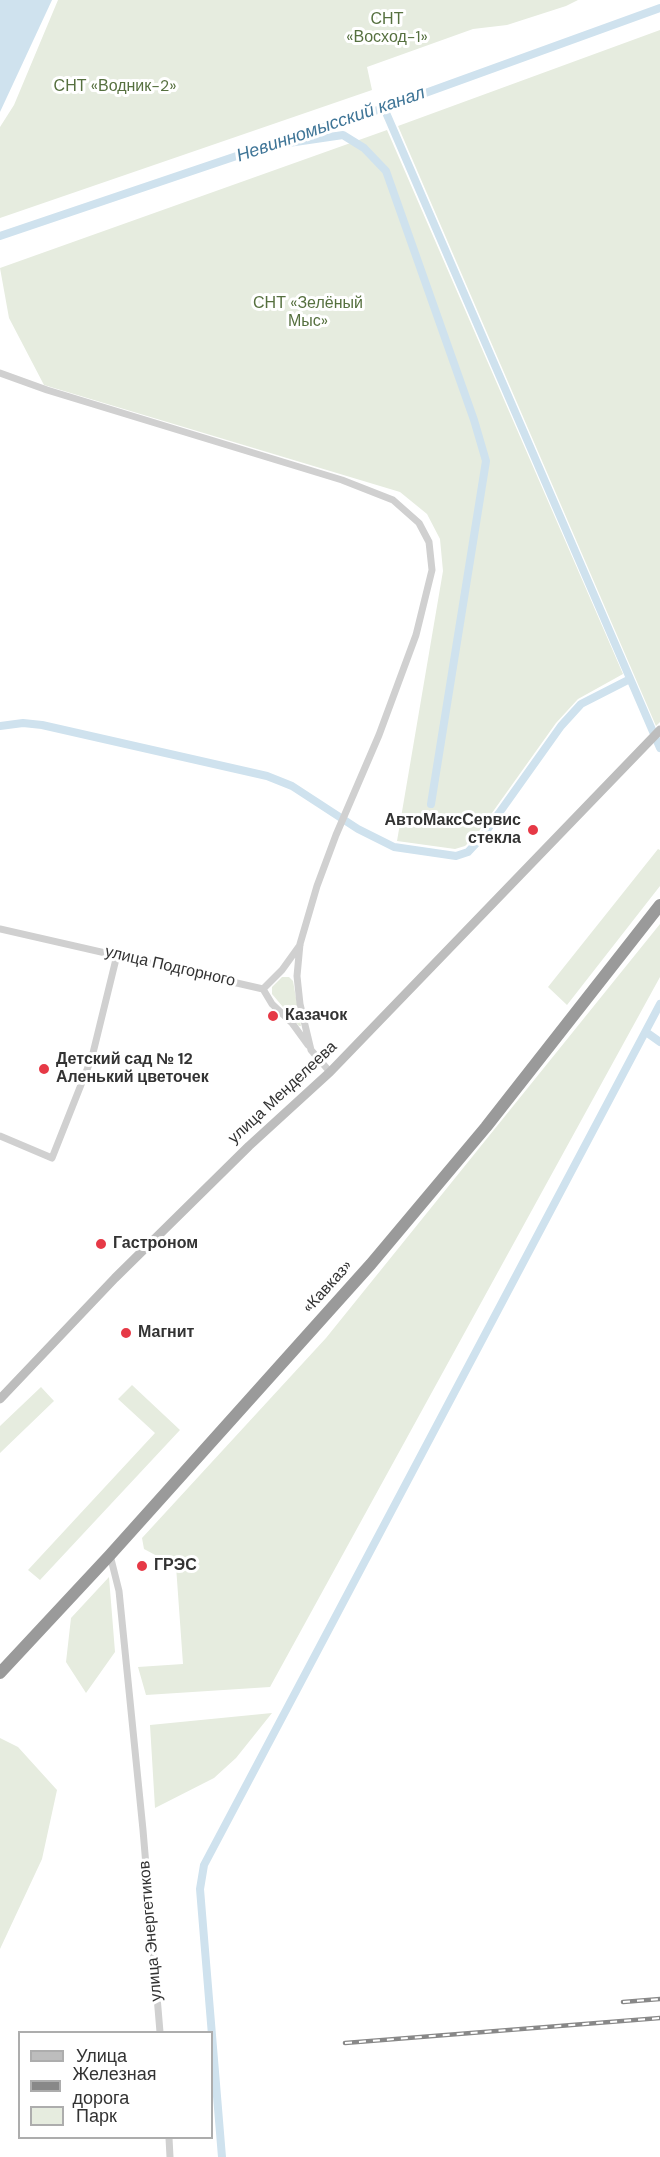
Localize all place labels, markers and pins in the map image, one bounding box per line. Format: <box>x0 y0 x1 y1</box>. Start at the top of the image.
place label: АвтоМаксСервис стекла <box>385 811 521 849</box>
marker: АвтоМаксСервис стекла <box>526 823 540 837</box>
place label: Казачок <box>285 1006 347 1026</box>
marker: Казачок <box>266 1009 280 1023</box>
place label: Детский сад № 12 Аленький цветочек <box>56 1050 209 1088</box>
marker: Детский сад № 12 Аленький цветочек <box>37 1062 51 1076</box>
place label: Гастроном <box>113 1234 198 1254</box>
marker: Гастроном <box>94 1237 108 1251</box>
place label: Магнит <box>138 1323 194 1343</box>
marker: Магнит <box>119 1326 133 1340</box>
place label: ГРЭС <box>154 1556 197 1576</box>
marker: ГРЭС <box>135 1559 149 1573</box>

